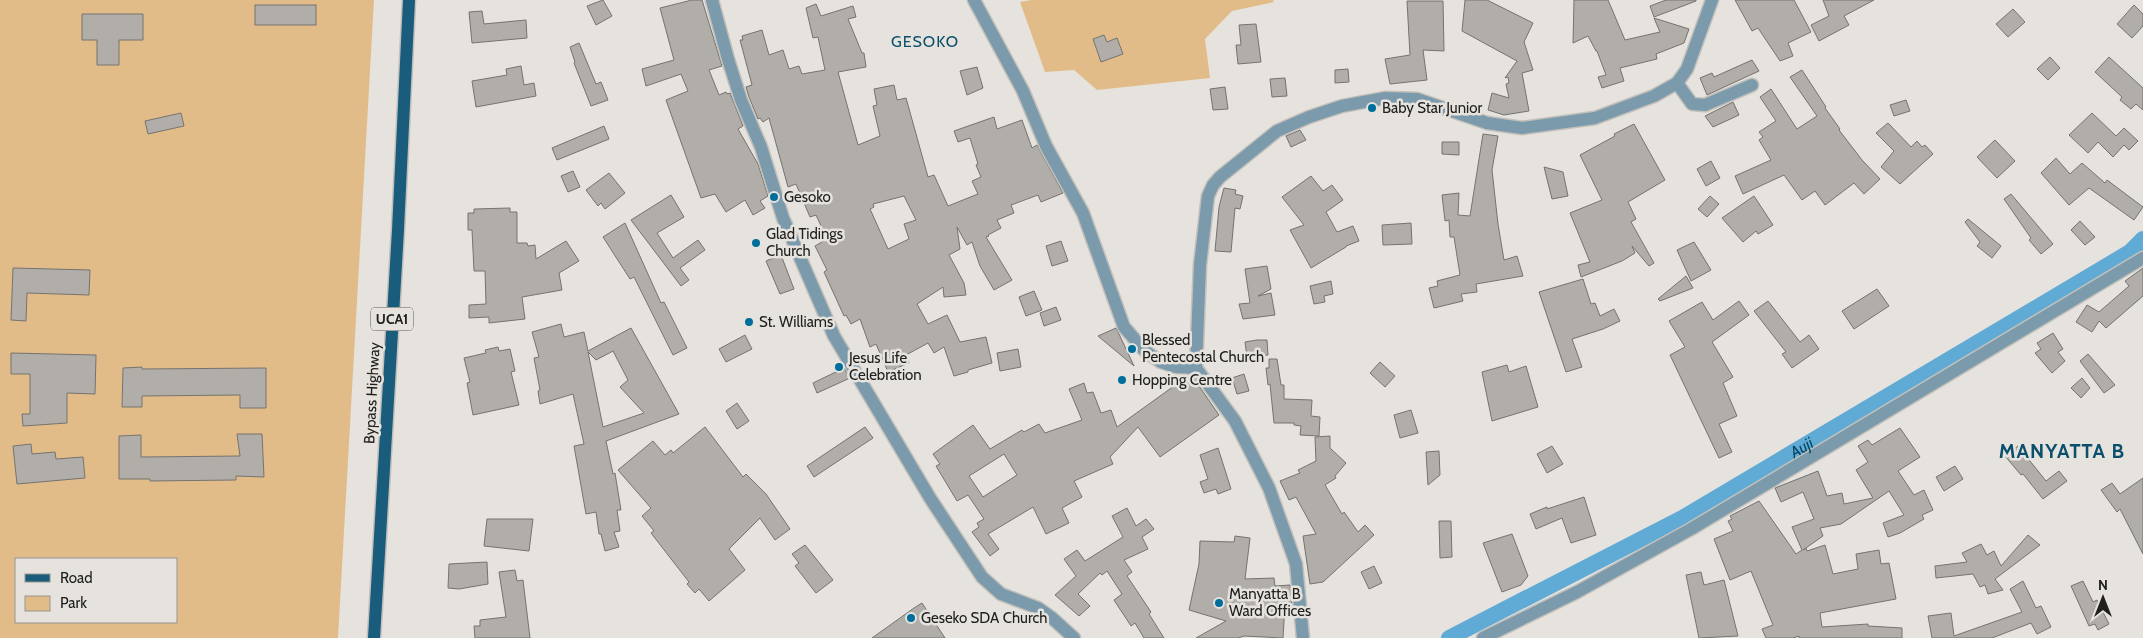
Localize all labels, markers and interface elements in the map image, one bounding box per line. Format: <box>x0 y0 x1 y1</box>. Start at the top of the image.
district label: GESOKO <box>891 32 959 51</box>
place label: Baby Star Junior <box>1382 99 1483 117</box>
marker: Baby Star Junior <box>1366 102 1378 114</box>
place label: Gesoko <box>784 188 831 206</box>
marker: Gesoko <box>768 191 780 203</box>
place label: Glad Tidings Church <box>766 225 843 260</box>
marker: Glad Tidings Church <box>750 237 762 249</box>
road number: UCA1 <box>371 308 413 330</box>
place label: St. Williams <box>759 313 833 331</box>
marker: St. Williams <box>743 316 755 328</box>
place label: Blessed Pentecostal Church <box>1142 331 1264 366</box>
street label: Bypass Highway <box>360 341 384 444</box>
marker: Blessed Pentecostal Church <box>1126 343 1138 355</box>
place label: Jesus Life Celebration <box>848 349 922 384</box>
marker: Jesus Life Celebration <box>833 361 845 373</box>
place label: Hopping Centre <box>1132 371 1232 389</box>
marker: Hopping Centre <box>1116 374 1128 386</box>
water label: Auji <box>1786 433 1817 462</box>
district label: MANYATTA B <box>1999 439 2125 463</box>
legend <box>15 558 178 623</box>
text: Road <box>60 569 93 587</box>
north arrow <box>2078 573 2128 623</box>
text: N <box>2098 576 2108 594</box>
place label: Manyatta B Ward Offices <box>1229 585 1311 620</box>
text: Park <box>60 594 87 612</box>
marker: Manyatta B Ward Offices <box>1213 597 1225 609</box>
place label: Geseko SDA Church <box>921 609 1047 627</box>
marker: Geseko SDA Church <box>905 612 917 624</box>

